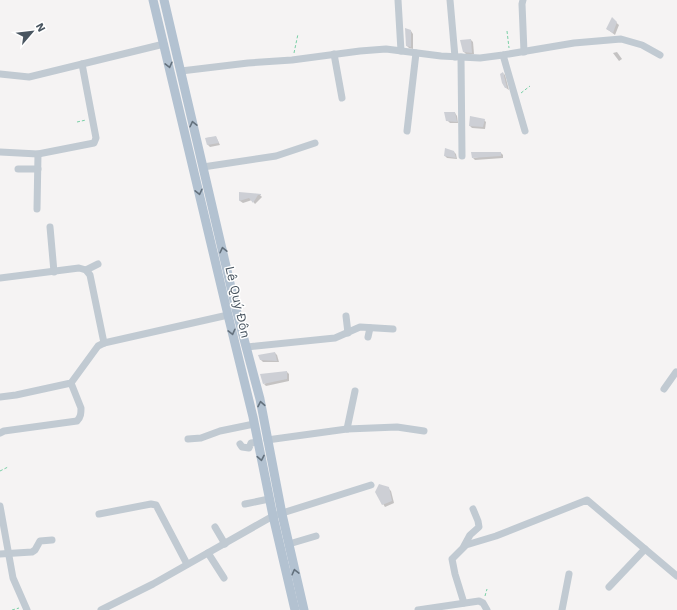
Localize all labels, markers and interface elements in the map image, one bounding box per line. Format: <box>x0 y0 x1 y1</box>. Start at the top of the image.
north arrow <box>12 12 52 52</box>
text: N <box>33 21 48 34</box>
one-way arrow <box>164 61 173 68</box>
one-way arrow <box>190 121 198 127</box>
one-way arrow <box>195 188 203 195</box>
one-way arrow <box>219 247 228 254</box>
street label: Lê Quý Đôn <box>222 264 254 340</box>
one-way arrow <box>227 328 236 335</box>
one-way arrow <box>257 401 265 407</box>
one-way arrow <box>257 455 265 462</box>
one-way arrow <box>292 569 300 575</box>

